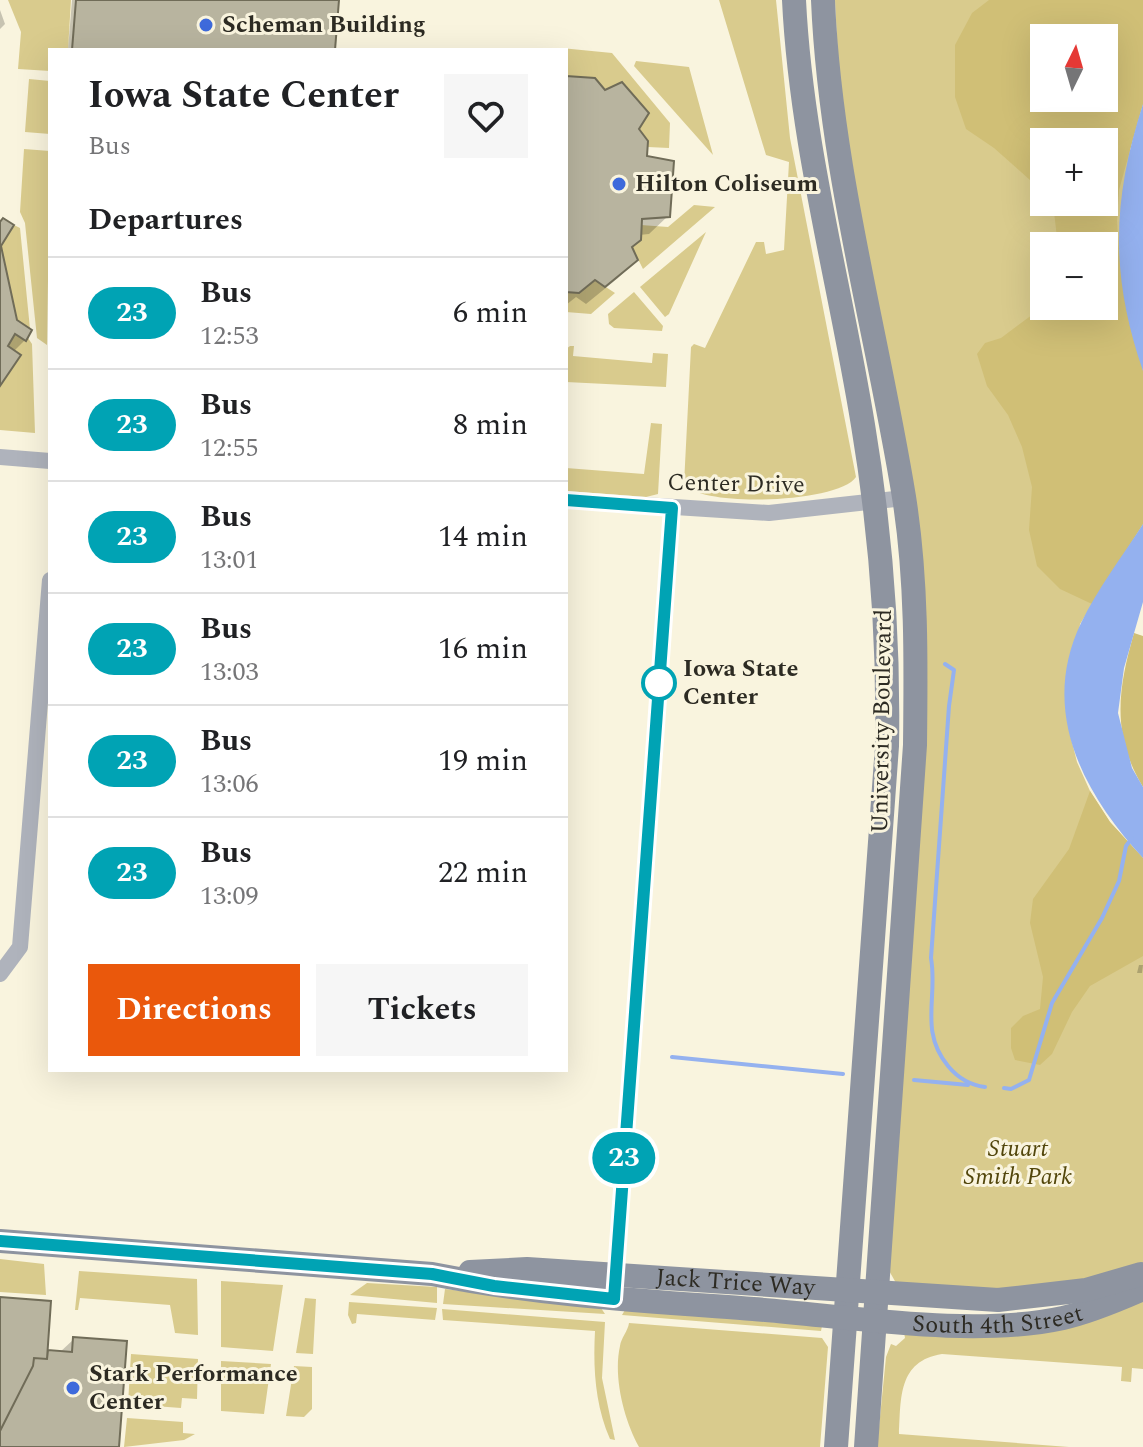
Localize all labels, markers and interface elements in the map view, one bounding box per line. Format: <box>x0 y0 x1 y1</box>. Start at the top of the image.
place label: Scheman Building <box>222 7 426 43</box>
marker: Scheman Building <box>197 16 215 34</box>
north arrow <box>1030 24 1118 112</box>
map controls <box>1030 24 1118 320</box>
text: Iowa State Center <box>88 67 399 125</box>
button: heart <box>444 74 528 158</box>
text: Bus <box>88 126 131 166</box>
button: + <box>1030 128 1118 216</box>
place label: Hilton Coliseum <box>635 166 819 202</box>
marker: Hilton Coliseum <box>610 175 628 193</box>
text: Departures <box>88 197 243 243</box>
button: − <box>1030 232 1118 320</box>
text: Bus <box>200 270 252 316</box>
text: 6 min <box>453 290 528 336</box>
text: 23 <box>116 291 148 334</box>
text: 12:53 <box>200 316 259 356</box>
text: Bus <box>200 382 252 428</box>
text: 8 min <box>453 402 528 448</box>
text: 23 <box>116 403 148 446</box>
text: 12:55 <box>200 428 259 468</box>
street label: Center Drive <box>667 465 805 503</box>
text: Bus <box>200 494 252 540</box>
text: 14 min <box>438 514 528 560</box>
text: 23 <box>116 515 148 558</box>
text: 13:01 <box>200 540 259 580</box>
text: Bus <box>200 606 252 652</box>
street label: University Boulevard <box>862 609 902 833</box>
text: 16 min <box>438 626 528 672</box>
text: 23 <box>116 627 148 670</box>
place label: Iowa State Center <box>683 651 798 715</box>
text: 13:03 <box>200 652 259 692</box>
marker: Iowa State Center <box>642 666 676 700</box>
text: Bus <box>200 718 252 764</box>
text: 19 min <box>438 738 528 784</box>
text: 23 <box>116 739 148 782</box>
text: 13:06 <box>200 764 259 804</box>
text: Bus <box>200 830 252 876</box>
text: 22 min <box>438 850 528 896</box>
text: 23 <box>116 851 148 894</box>
text: 13:09 <box>200 876 259 916</box>
button: Directions <box>88 964 300 1056</box>
button: Tickets <box>316 964 528 1056</box>
park label: Stuart Smith Park <box>964 1131 1072 1195</box>
line badge: 23 <box>588 1132 660 1184</box>
text: 23 <box>608 1136 640 1179</box>
street label: Jack Trice Way <box>655 1260 818 1306</box>
street label: South 4th Street <box>911 1296 1087 1344</box>
place label: Stark Performance Center <box>89 1356 298 1420</box>
marker: Stark Performance Center <box>64 1379 82 1397</box>

